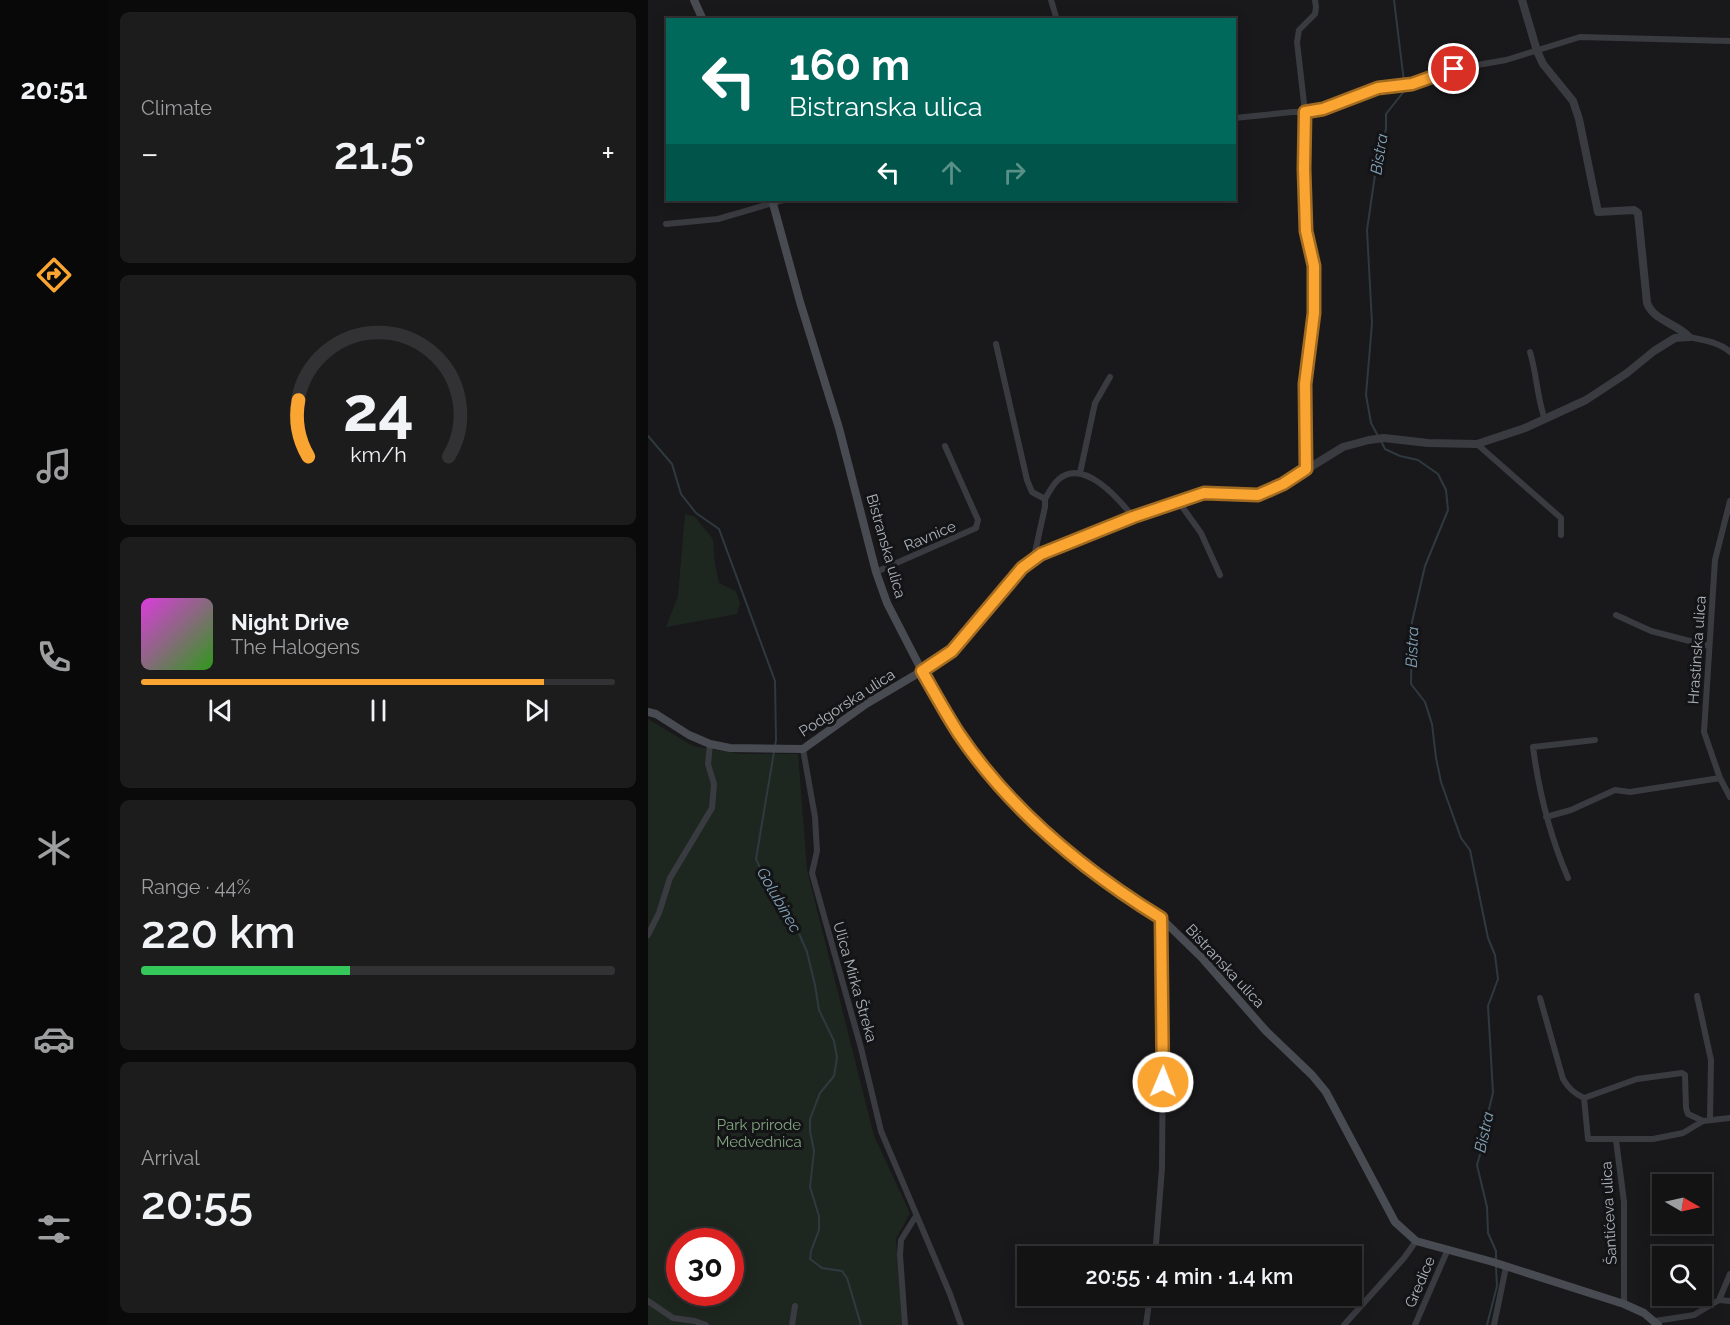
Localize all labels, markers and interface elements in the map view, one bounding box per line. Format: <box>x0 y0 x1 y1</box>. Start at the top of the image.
text: 160 m <box>789 41 910 90</box>
icon: left <box>690 42 768 120</box>
pin <box>1428 43 1479 94</box>
icon: arrive <box>1437 52 1470 85</box>
text: 20:51 <box>21 74 87 105</box>
text: Bistranska ulica <box>789 91 983 122</box>
text: Climate <box>141 96 212 120</box>
text: 21.5° <box>334 127 426 180</box>
water label: Bistra <box>1366 132 1392 176</box>
text: − <box>141 134 159 173</box>
text: + <box>601 134 615 173</box>
icon: left <box>872 156 905 189</box>
icon: ahead <box>935 156 968 189</box>
icon: right <box>998 156 1031 189</box>
icon: directions <box>33 254 75 296</box>
text: 24 <box>343 372 413 446</box>
text: km/h <box>350 442 406 467</box>
icon: music <box>33 445 75 487</box>
street label: Bistranska ulica <box>863 492 909 600</box>
street label: Ravnice <box>901 517 959 555</box>
street label: Hrastinska ulica <box>1684 595 1710 705</box>
text: Night Drive <box>231 609 349 635</box>
water label: Bistra <box>1402 626 1422 668</box>
text: The Halogens <box>231 635 360 659</box>
icon: phone <box>33 636 75 678</box>
street label: Podgorska ulica <box>796 665 898 741</box>
icon: previous <box>204 694 237 727</box>
icon: pause <box>362 694 395 727</box>
icon: next <box>520 694 553 727</box>
icon: climate <box>33 827 75 869</box>
water label: Golubinec <box>753 864 806 937</box>
text: Range · 44% <box>141 875 251 899</box>
text: 220 km <box>141 906 296 959</box>
street label: Ulica Mirka Štreka <box>829 919 882 1044</box>
street label: Bistranska ulica <box>1182 921 1268 1011</box>
icon: car <box>33 1018 75 1060</box>
position arrow <box>1131 1050 1195 1114</box>
water label: Bistra <box>1470 1109 1498 1154</box>
park label: Park prirode Medvednica <box>716 1116 802 1151</box>
text: Arrival <box>141 1146 200 1170</box>
street label: Šantićeva ulica <box>1596 1161 1621 1265</box>
north arrow <box>1652 1174 1712 1234</box>
map controls <box>1652 1174 1712 1306</box>
text: 20:55 <box>141 1177 253 1230</box>
icon: filters <box>33 1208 75 1250</box>
speed limit sign: 30 <box>666 1228 744 1306</box>
button: search <box>1652 1246 1712 1306</box>
street label: Gredice <box>1401 1253 1439 1310</box>
text: 20:55 · 4 min · 1.4 km <box>1086 1263 1293 1289</box>

